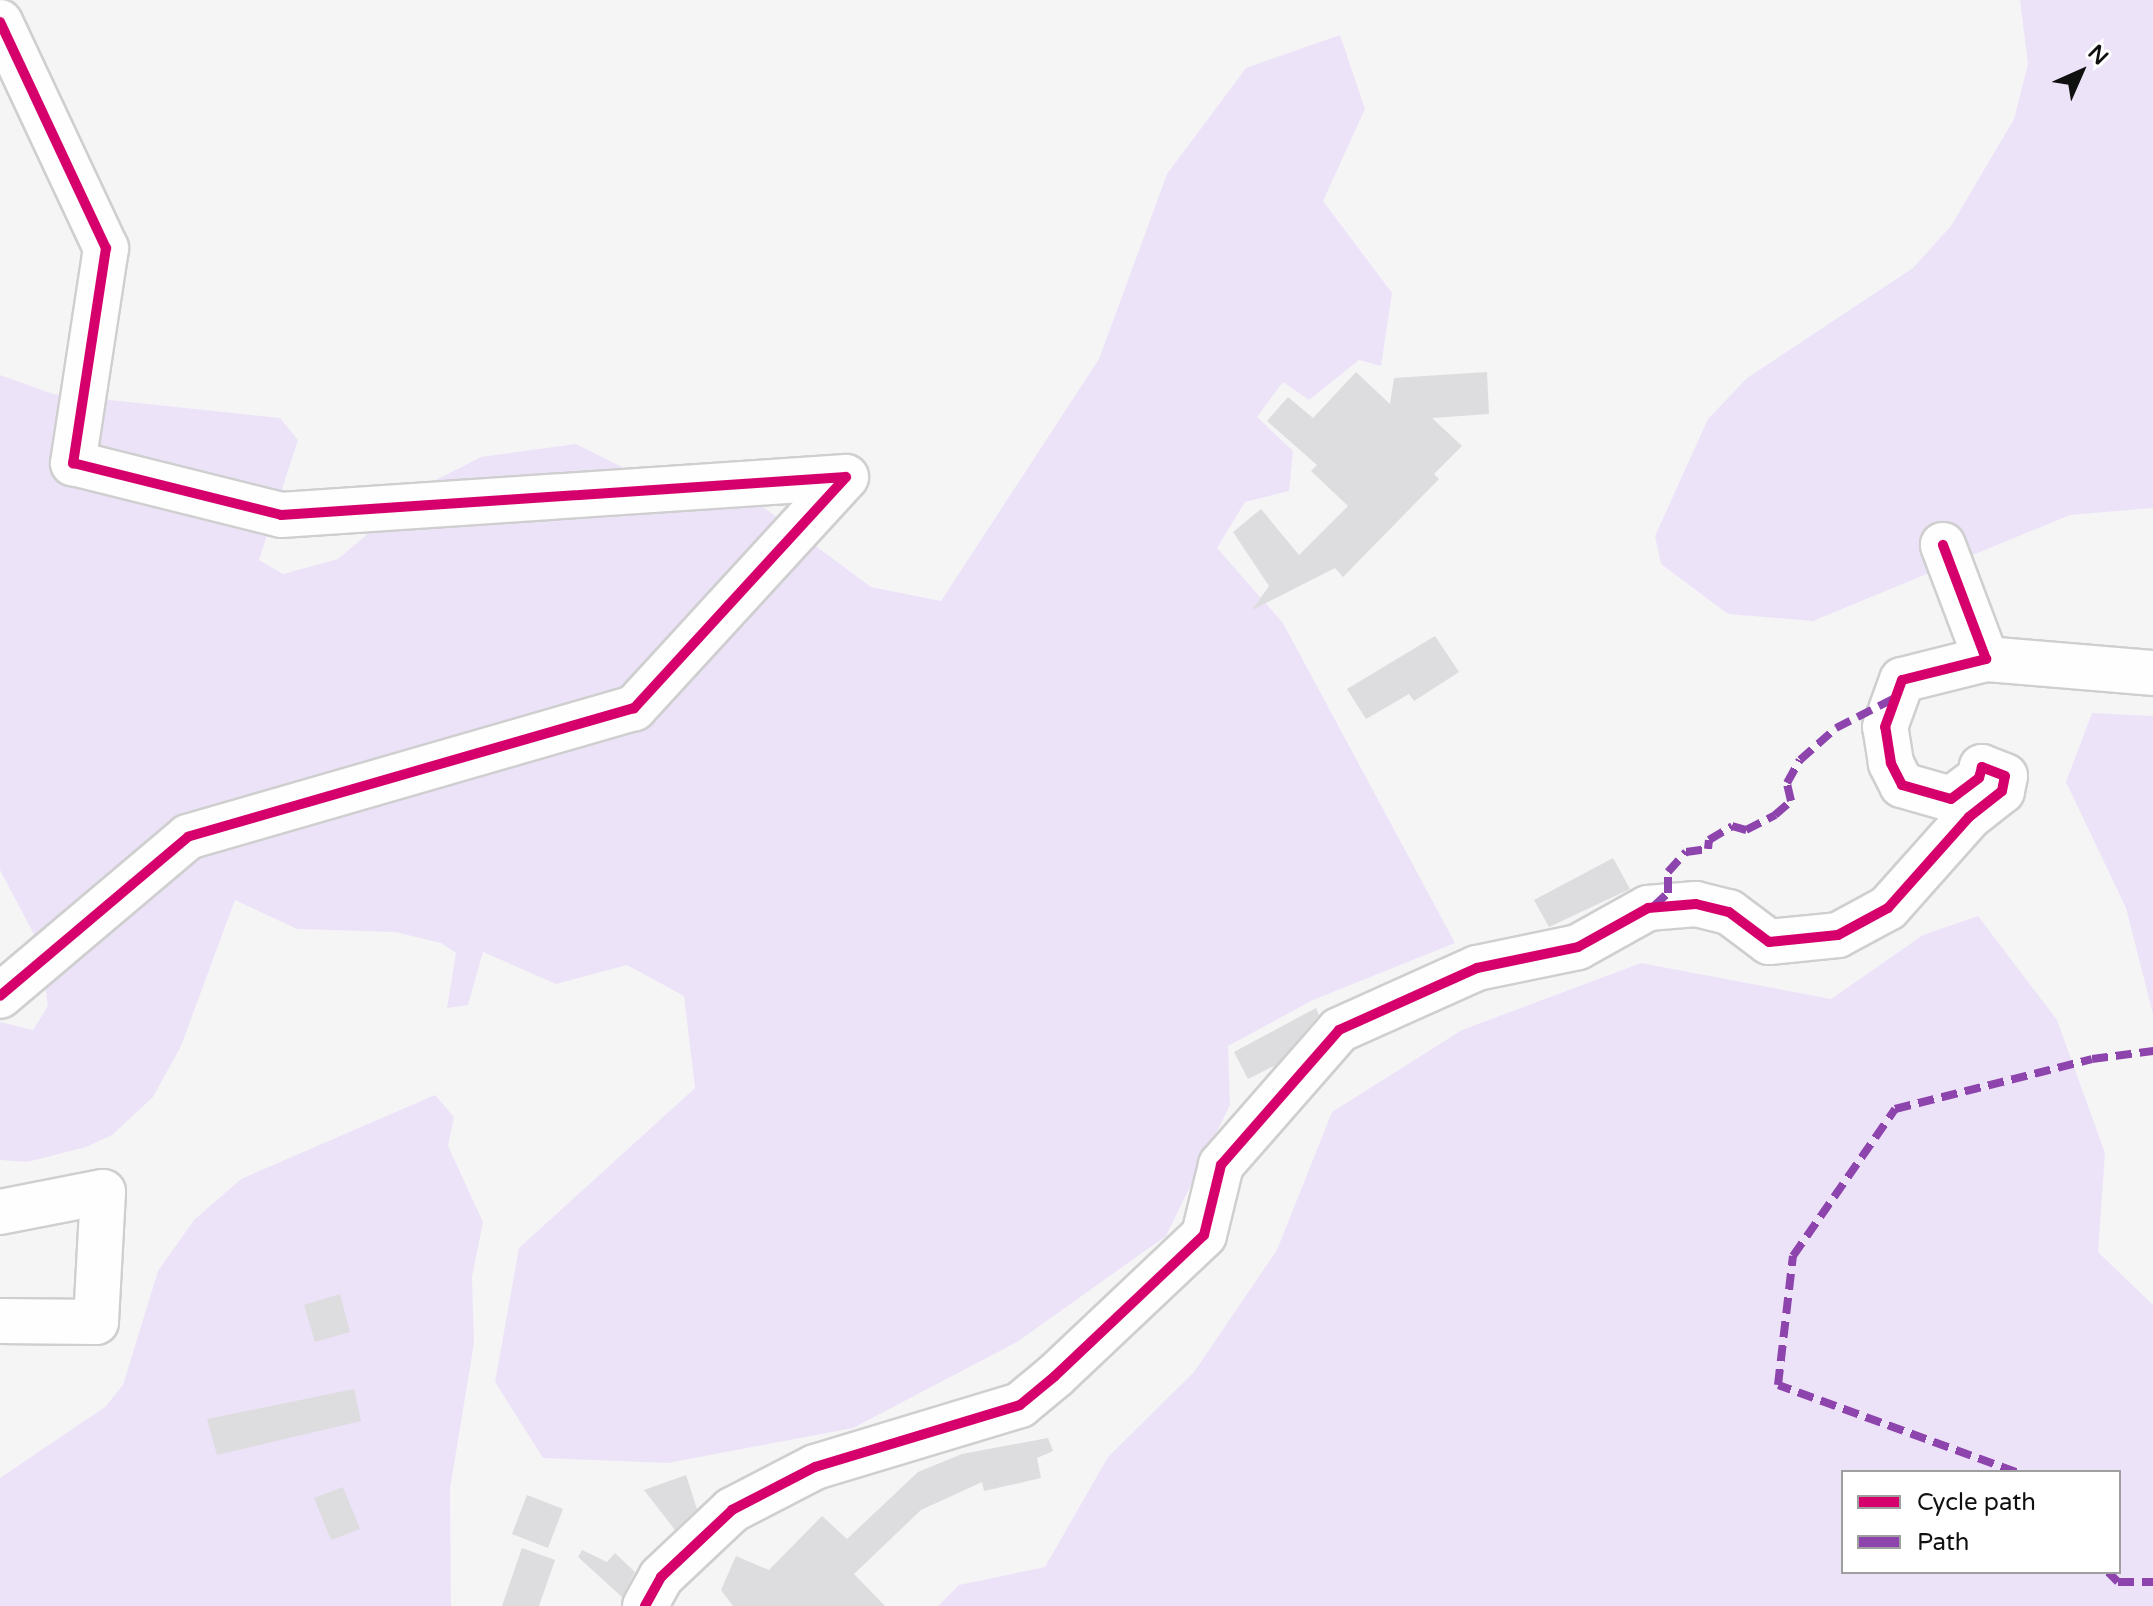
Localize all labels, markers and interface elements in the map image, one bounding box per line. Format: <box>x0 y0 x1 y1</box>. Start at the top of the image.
north arrow <box>2041 32 2121 112</box>
text: N <box>2083 40 2113 70</box>
legend <box>1841 1470 2121 1574</box>
text: Cycle path <box>1917 1488 2036 1517</box>
text: Path <box>1917 1528 1970 1557</box>

